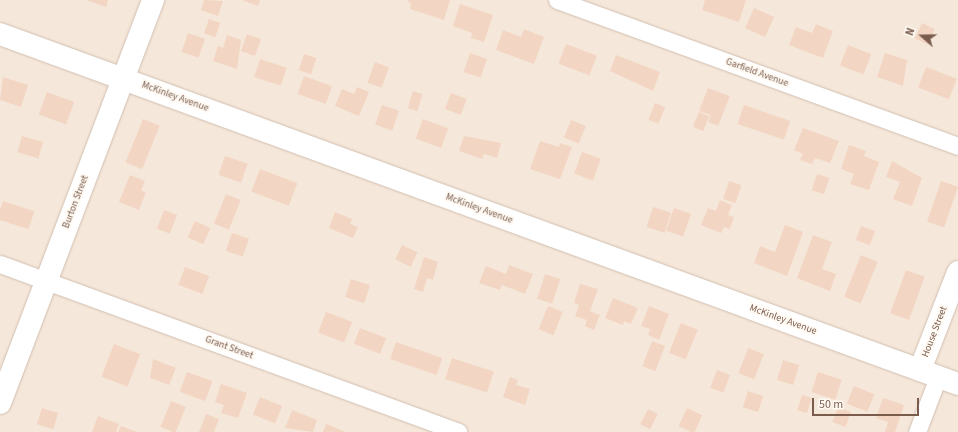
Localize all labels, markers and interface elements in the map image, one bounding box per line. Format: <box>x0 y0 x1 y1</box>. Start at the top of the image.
north arrow <box>902 16 942 56</box>
text: N <box>902 26 919 38</box>
street label: Garfield Avenue <box>724 56 790 90</box>
street label: McKinley Avenue <box>140 79 210 115</box>
street label: Burton Street <box>60 174 92 230</box>
street label: McKinley Avenue <box>444 191 514 227</box>
street label: McKinley Avenue <box>748 302 818 338</box>
street label: House Street <box>920 305 950 359</box>
street label: Grant Street <box>203 334 255 362</box>
scale bar <box>814 390 921 416</box>
text: 50 m <box>819 396 843 413</box>

